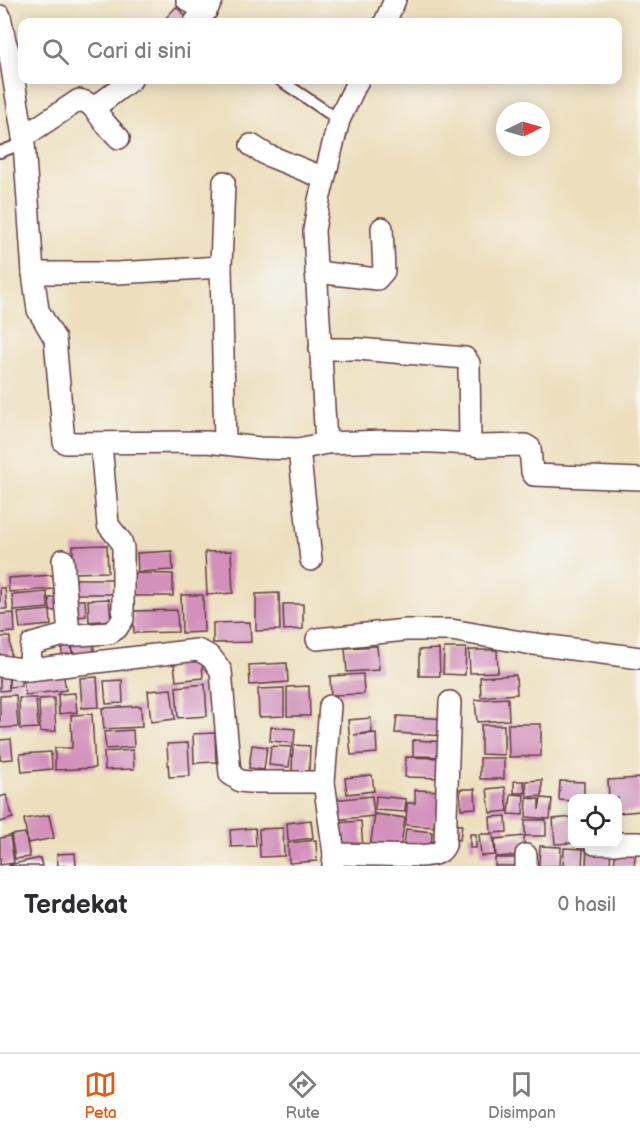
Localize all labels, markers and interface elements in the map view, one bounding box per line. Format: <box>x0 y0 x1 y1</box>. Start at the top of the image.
search box <box>18 18 622 84</box>
icon: search <box>39 35 72 68</box>
text: Cari di sini <box>87 38 191 65</box>
north arrow <box>496 102 550 156</box>
map controls <box>568 794 622 848</box>
button: locate <box>568 794 622 848</box>
text: Terdekat <box>24 890 127 921</box>
text: 0 hasil <box>557 893 616 917</box>
tab: Peta <box>84 1068 117 1123</box>
tab: Rute <box>286 1068 320 1123</box>
tab: Disimpan <box>488 1068 556 1123</box>

